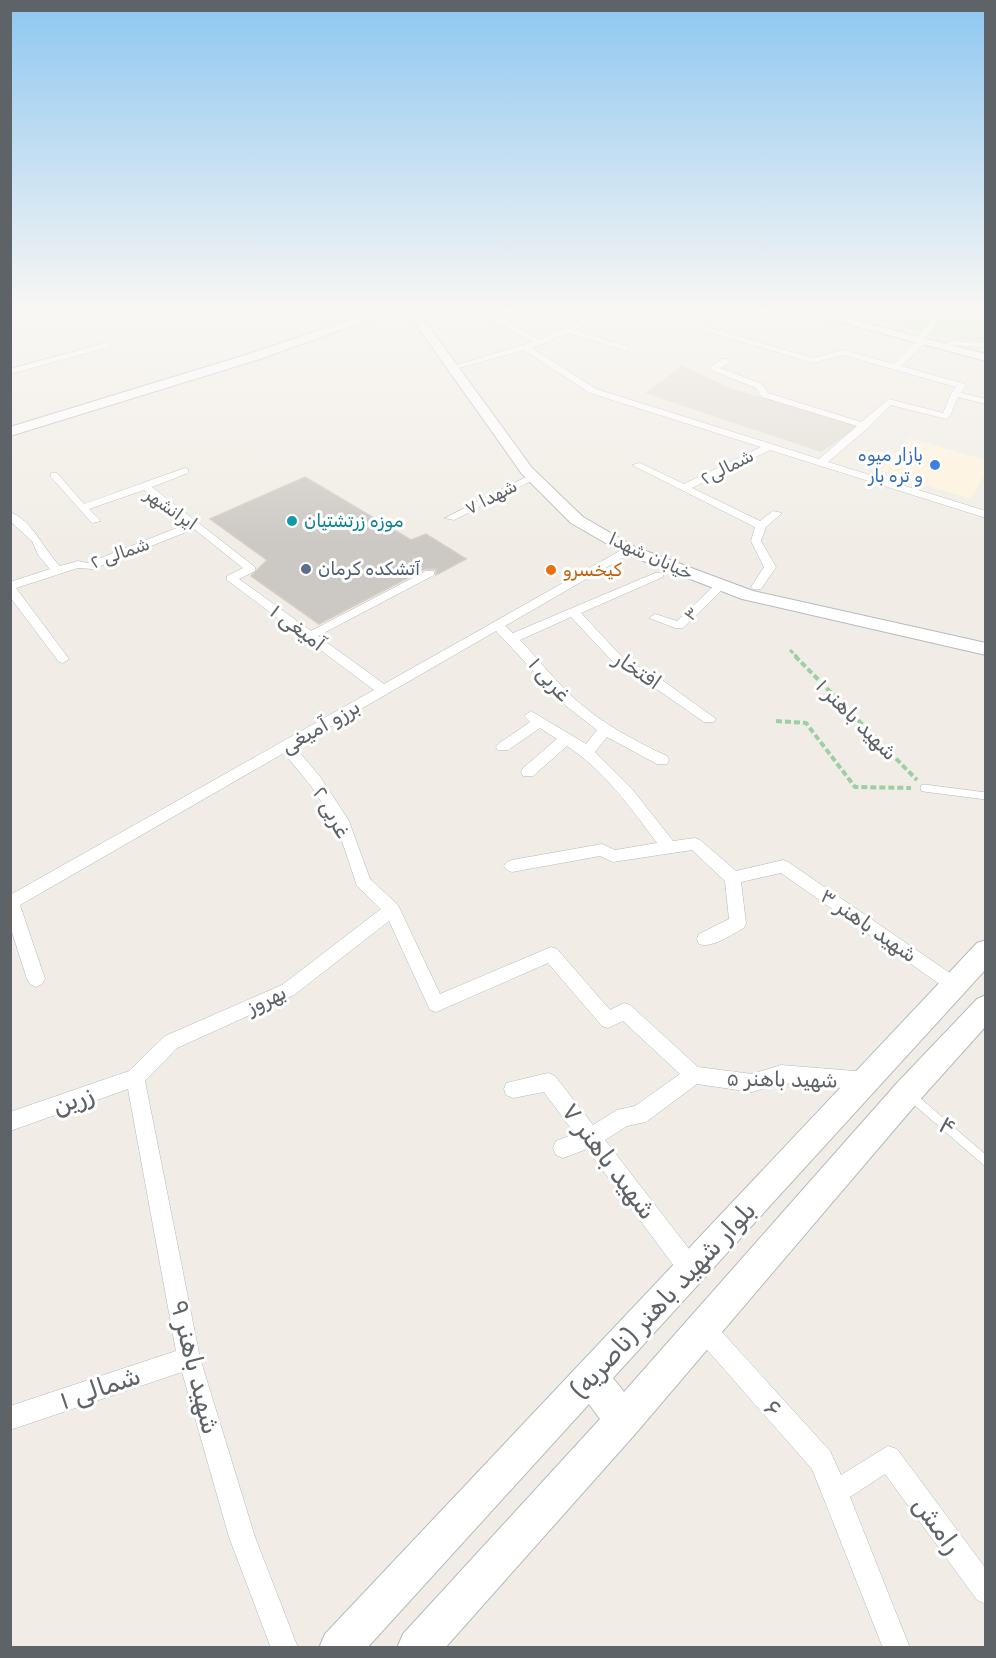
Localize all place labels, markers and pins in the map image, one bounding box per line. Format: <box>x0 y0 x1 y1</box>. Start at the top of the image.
place label: بازار میوه و تره بار <box>858 444 923 487</box>
marker: بازار میوه و تره بار <box>928 458 942 472</box>
place label: موزه زرتشتیان <box>304 510 403 532</box>
marker: موزه زرتشتیان <box>285 514 299 528</box>
place label: آتشکده کرمان <box>318 558 421 580</box>
place label: کیخسرو <box>563 559 622 581</box>
marker: آتشکده کرمان <box>299 562 313 576</box>
marker: کیخسرو <box>544 563 558 577</box>

